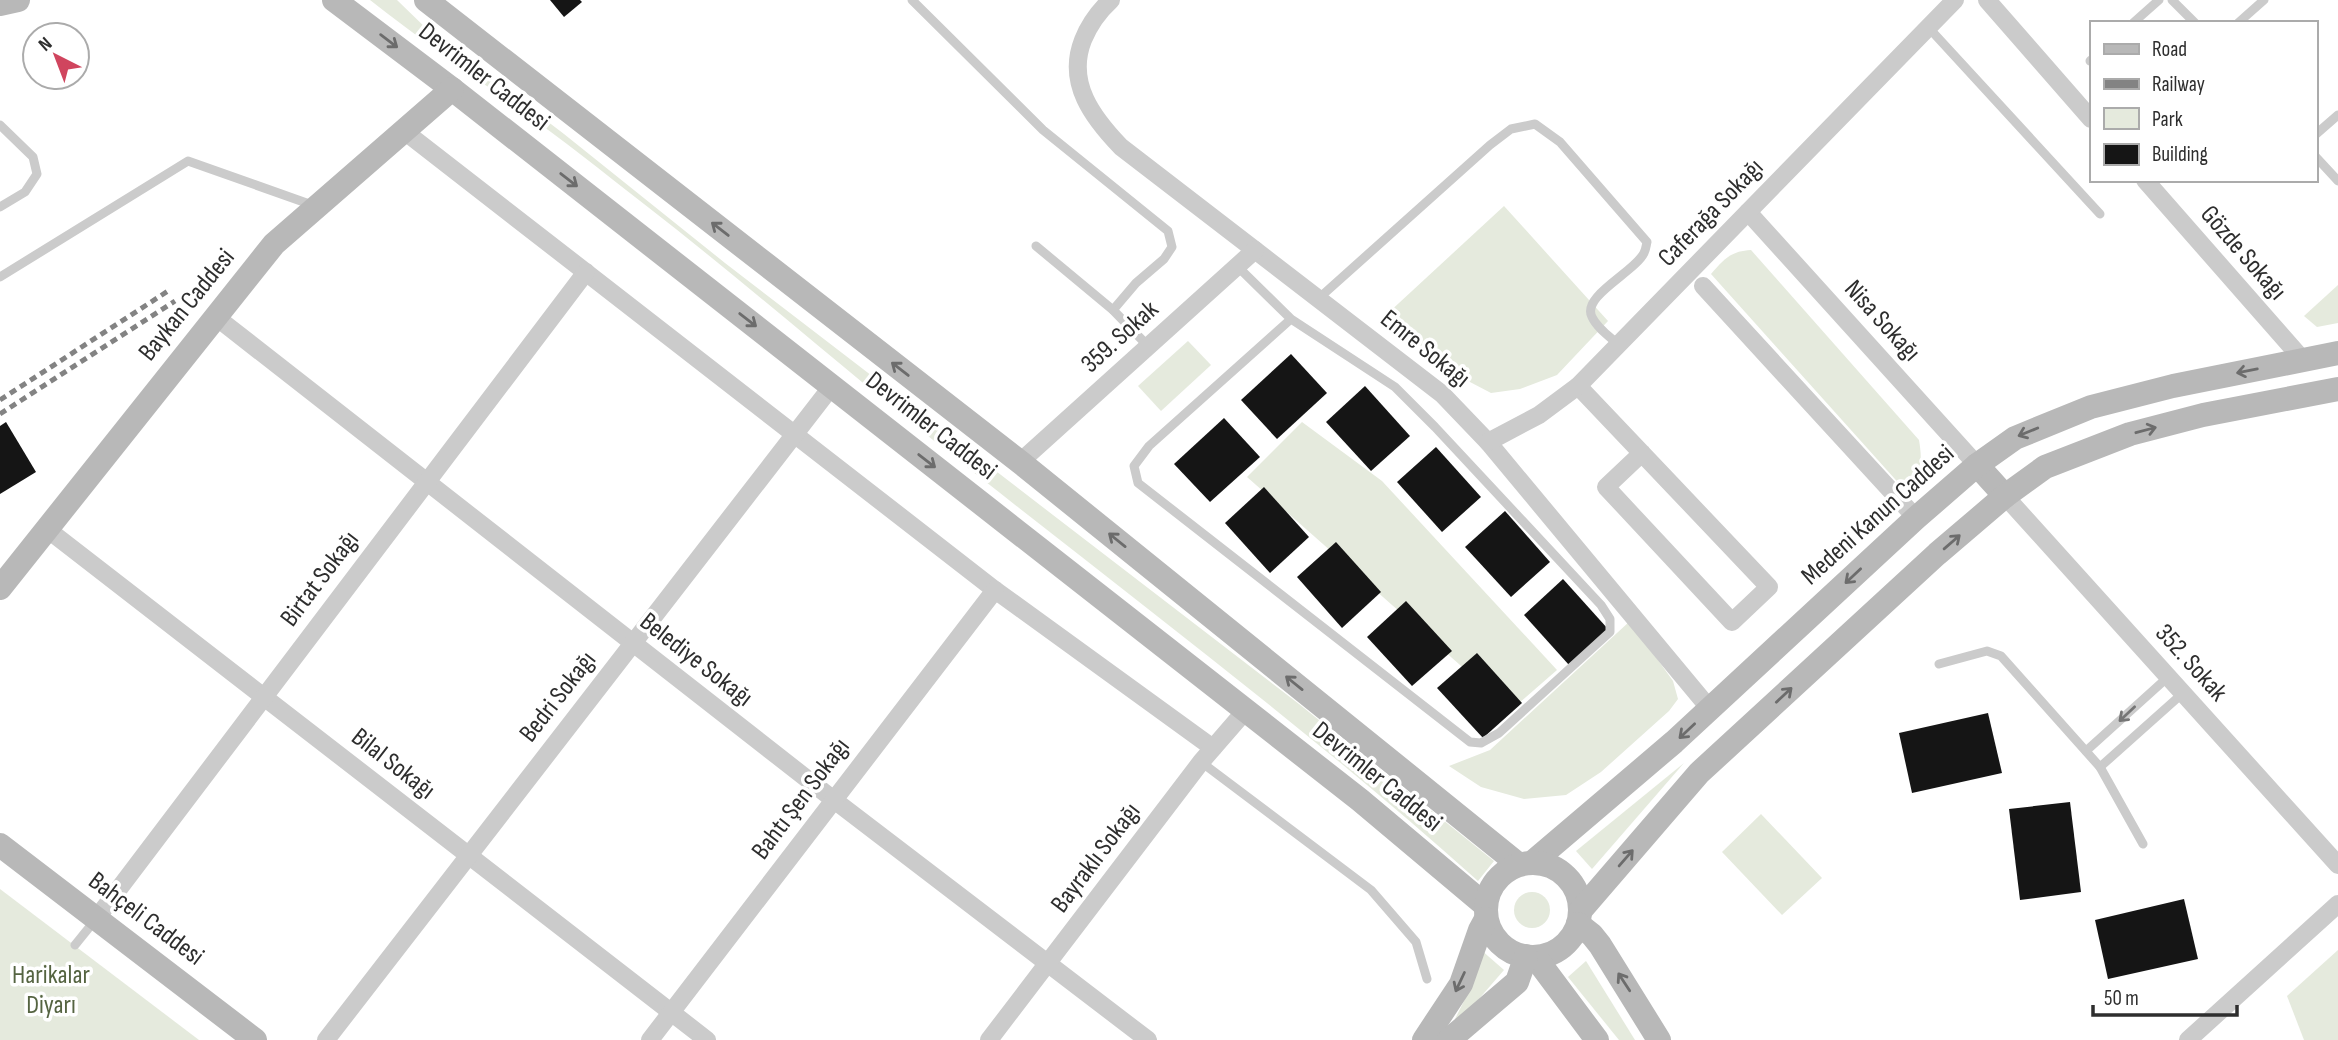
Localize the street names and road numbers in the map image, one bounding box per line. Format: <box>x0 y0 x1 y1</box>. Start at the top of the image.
street label: Devrimler Caddesi <box>412 16 556 138</box>
street label: Caferağa Sokağı <box>1652 153 1770 273</box>
street label: Gözde Sokağı <box>2194 199 2292 307</box>
street label: Baykan Caddesi <box>132 243 242 367</box>
street label: Nisa Sokağı <box>1838 274 1926 368</box>
street label: 359. Sokak <box>1075 294 1165 380</box>
street label: Emre Sokağı <box>1374 304 1476 394</box>
street label: Devrimler Caddesi <box>859 365 1003 487</box>
street label: Medeni Kanun Caddesi <box>1795 438 1961 592</box>
street label: Birtat Sokağı <box>274 525 366 633</box>
street label: Belediye Sokağı <box>633 606 759 714</box>
street label: 352. Sokak <box>2148 618 2234 708</box>
street label: Bedri Sokağı <box>513 646 603 748</box>
street label: Devrimler Caddesi <box>1306 715 1448 839</box>
street label: Bilal Sokağı <box>345 722 441 806</box>
street label: Bahtı Şen Sokağı <box>745 732 857 866</box>
street label: Bayraklı Sokağı <box>1045 797 1147 919</box>
street label: Bahçeli Caddesi <box>82 866 210 972</box>

